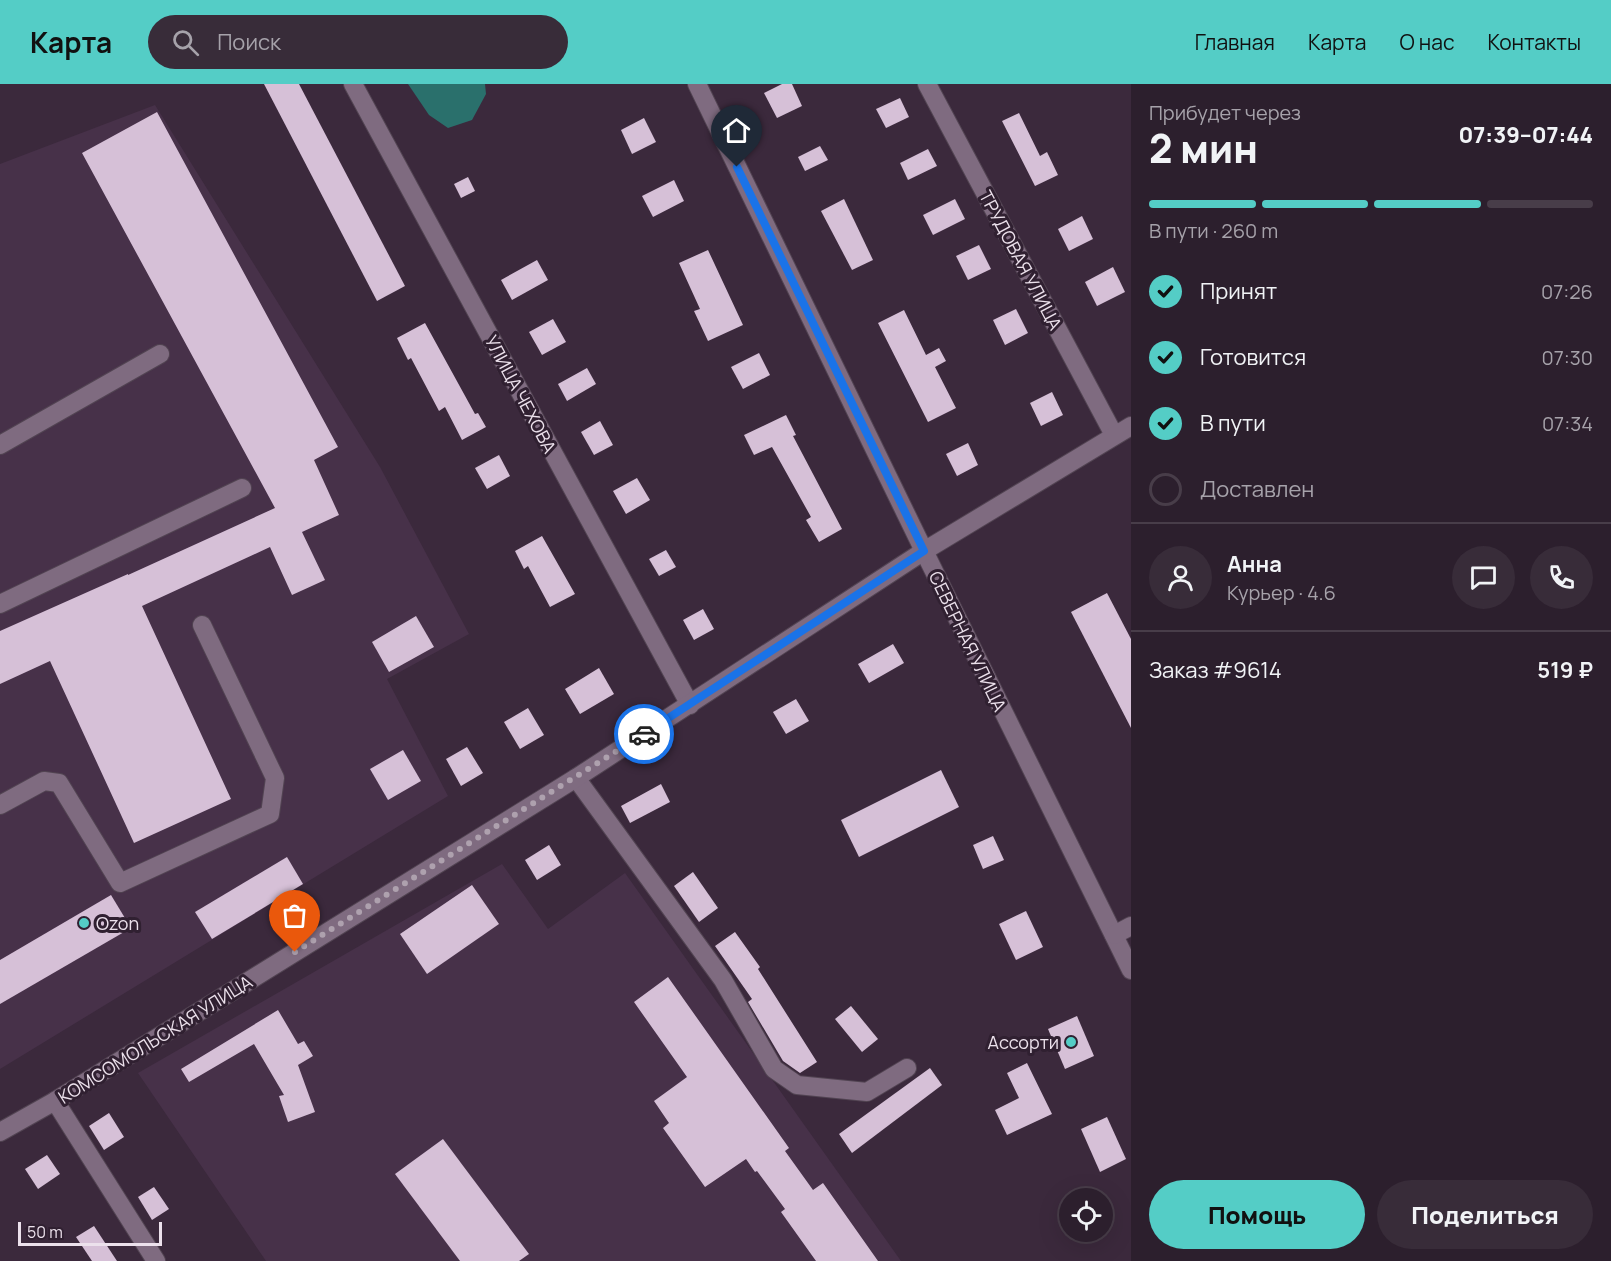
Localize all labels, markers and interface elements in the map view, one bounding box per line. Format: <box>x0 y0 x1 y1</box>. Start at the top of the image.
search box <box>148 15 568 69</box>
text: Карта <box>30 23 112 61</box>
icon: search <box>169 26 202 59</box>
text: Поиск <box>217 27 281 57</box>
text: Главная <box>1195 28 1275 56</box>
text: Карта <box>1308 28 1366 56</box>
text: О нас <box>1399 28 1455 56</box>
text: Контакты <box>1488 28 1581 56</box>
text: Прибудет через <box>1149 99 1301 126</box>
pin <box>711 105 762 167</box>
icon: home <box>720 114 753 147</box>
text: 07:39–07:44 <box>1459 120 1593 150</box>
text: 2 мин <box>1149 121 1258 175</box>
street label: ТРУДОВАЯ УЛИЦА <box>974 186 1068 334</box>
text: В пути · 260 m <box>1149 217 1278 244</box>
icon: check <box>1149 275 1182 308</box>
text: Принят <box>1200 276 1277 306</box>
text: 07:26 <box>1541 278 1593 305</box>
street label: УЛИЦА ЧЕХОВА <box>480 331 563 458</box>
icon: check <box>1149 341 1182 374</box>
text: Готовится <box>1200 342 1306 372</box>
text: 07:30 <box>1542 344 1593 371</box>
icon: check <box>1149 407 1182 440</box>
text: В пути <box>1200 408 1266 438</box>
text: 07:34 <box>1542 410 1593 437</box>
text: Доставлен <box>1200 474 1314 504</box>
button: person <box>1149 546 1212 609</box>
button: chat <box>1452 546 1515 609</box>
button: phone <box>1530 546 1593 609</box>
text: Анна <box>1227 549 1282 579</box>
street label: СЕВЕРНАЯ УЛИЦА <box>924 567 1013 716</box>
text: Курьер · 4.6 <box>1227 579 1336 606</box>
text: Заказ #9614 <box>1149 655 1282 685</box>
text: 519 ₽ <box>1537 655 1593 685</box>
courier <box>614 704 674 764</box>
icon: car <box>628 718 661 751</box>
pin <box>269 890 320 952</box>
icon: bag <box>278 899 311 932</box>
place label: Ozon <box>96 911 139 935</box>
marker: Ozon <box>77 916 91 930</box>
street label: КОМСОМОЛЬСКАЯ УЛИЦА <box>53 969 257 1109</box>
place label: Ассорти <box>988 1030 1059 1054</box>
marker: Ассорти <box>1064 1035 1078 1049</box>
button: Помощь <box>1149 1180 1365 1249</box>
button: Поделиться <box>1377 1180 1593 1249</box>
map controls <box>1059 1188 1113 1242</box>
button: locate <box>1059 1188 1113 1242</box>
scale bar <box>18 1219 162 1246</box>
text: 50 m <box>27 1221 63 1243</box>

